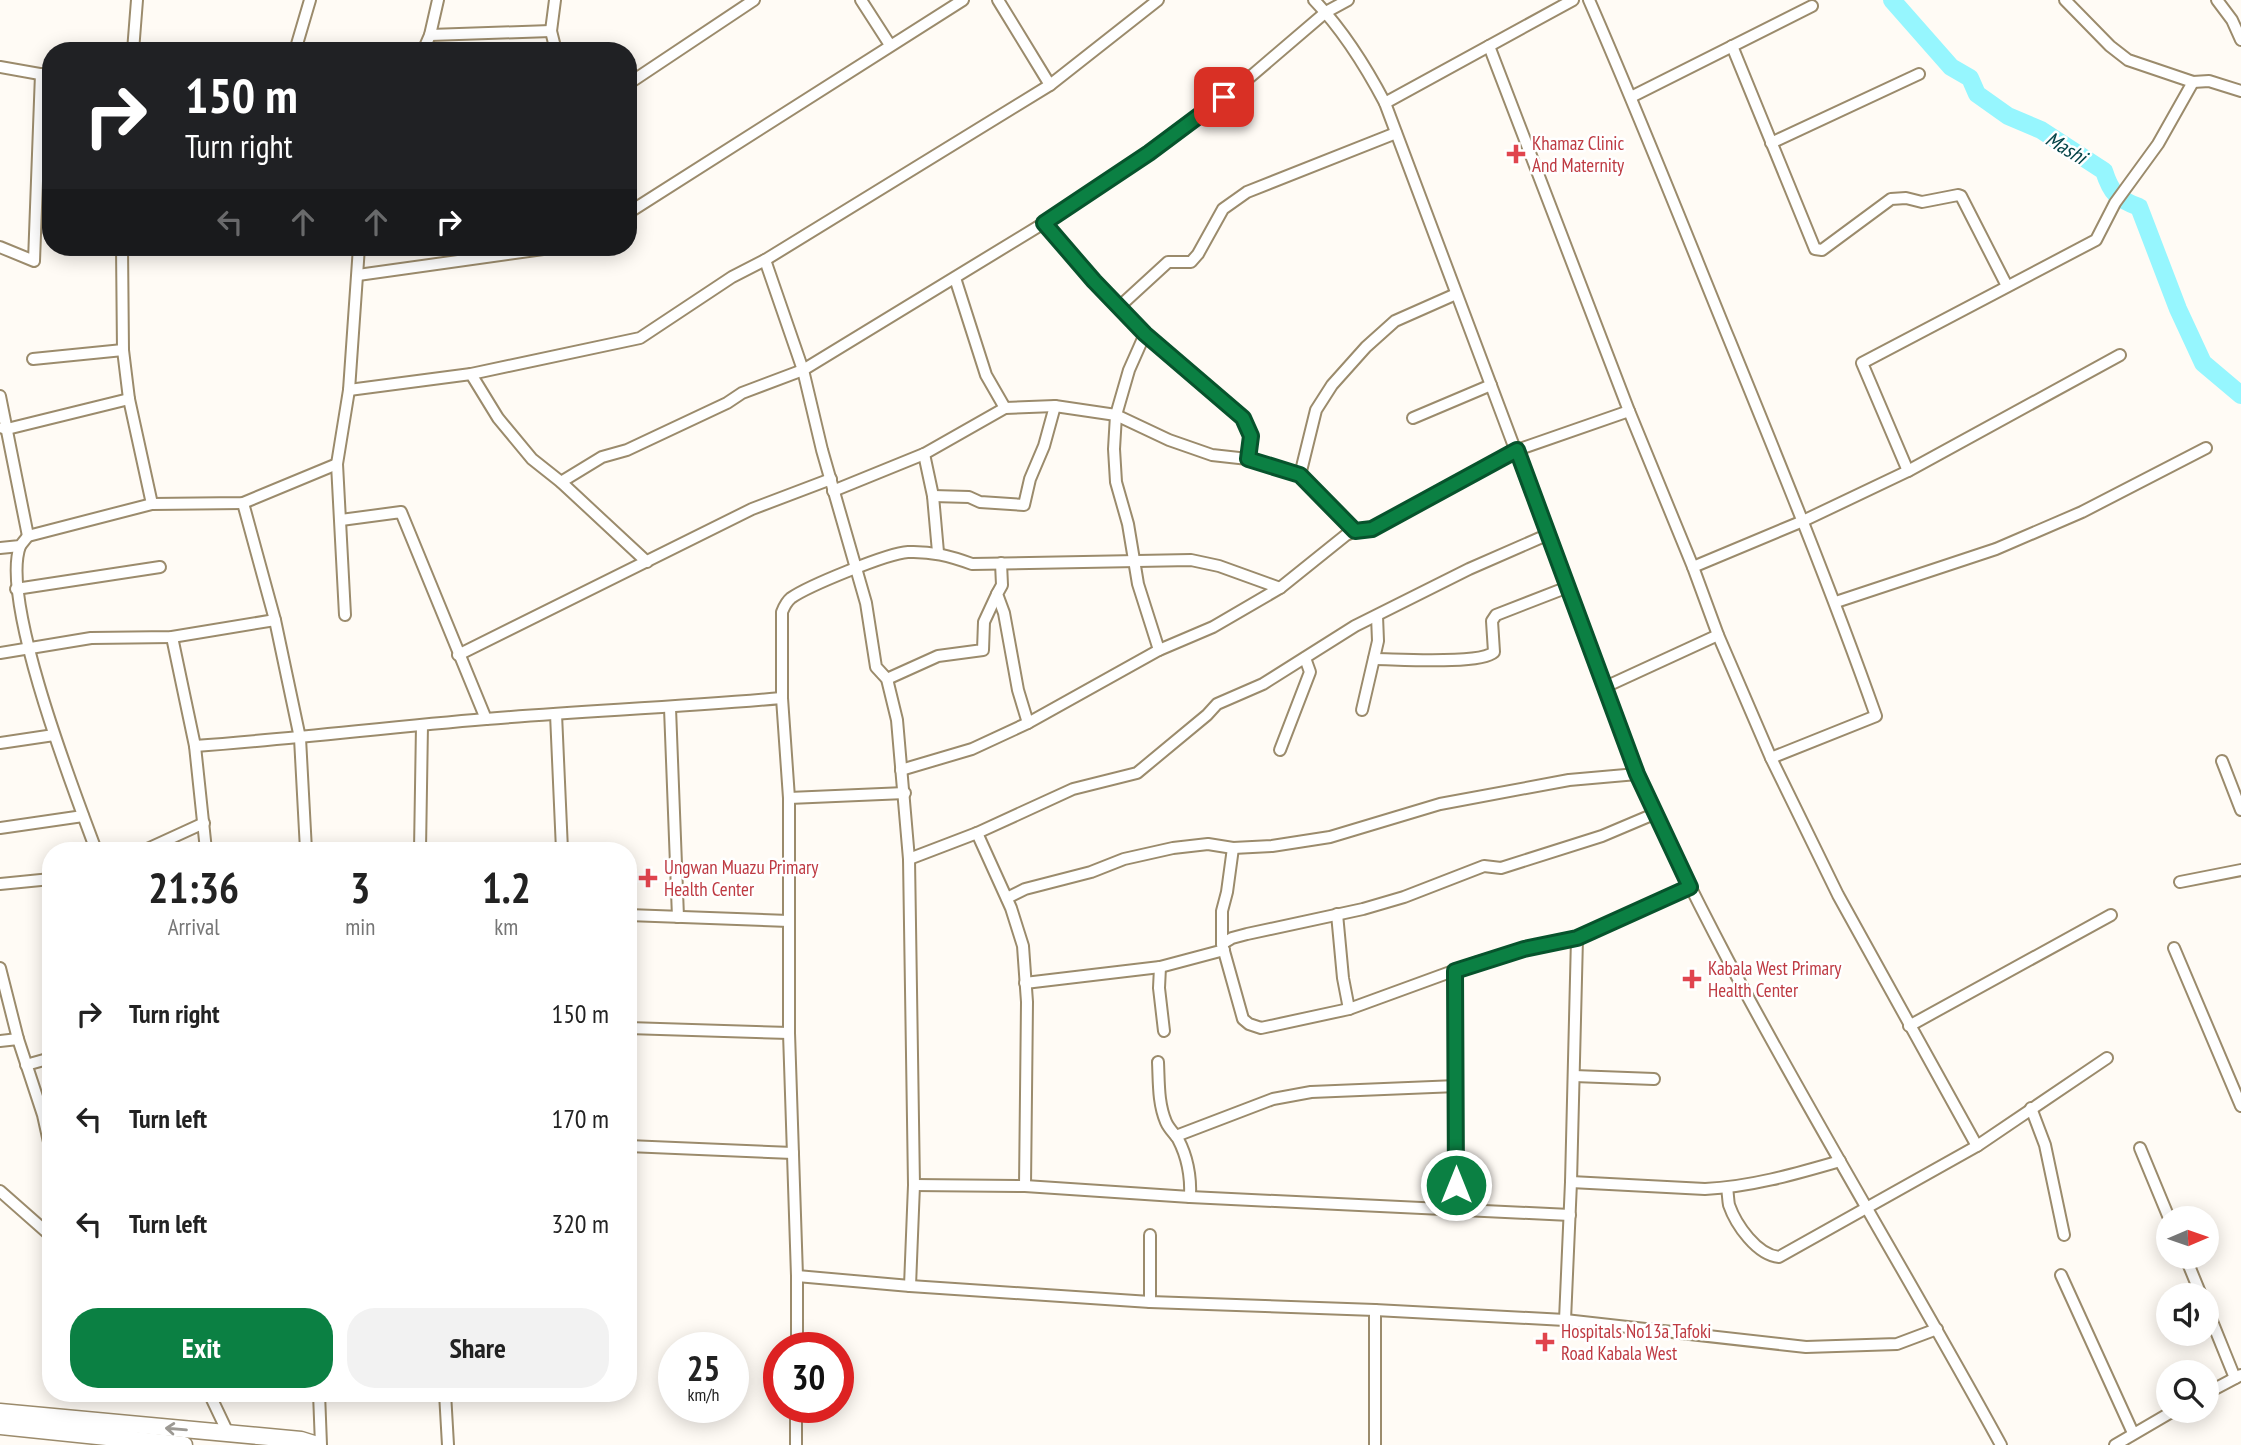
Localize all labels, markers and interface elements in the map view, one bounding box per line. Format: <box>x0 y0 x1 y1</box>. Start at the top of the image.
text: 150 m <box>185 63 298 127</box>
pin <box>1194 67 1254 127</box>
icon: right <box>70 70 161 161</box>
icon: arrive <box>1205 78 1243 116</box>
text: Turn right <box>185 125 293 167</box>
water label: Mashi <box>2041 125 2094 171</box>
place label: Khamaz Clinic And Maternity <box>1532 131 1625 177</box>
marker: Khamaz Clinic And Maternity <box>1506 144 1526 164</box>
icon: left <box>211 203 249 241</box>
icon: ahead <box>284 203 322 241</box>
icon: ahead <box>357 203 395 241</box>
icon: right <box>430 203 468 241</box>
place label: Ungwan Muazu Primary Health Center <box>664 855 819 901</box>
text: 21:36 <box>148 860 239 915</box>
text: 3 <box>350 860 370 915</box>
text: 1.2 <box>482 860 531 915</box>
marker: Ungwan Muazu Primary Health Center <box>638 868 658 888</box>
text: Arrival <box>168 912 220 941</box>
text: min <box>345 912 375 941</box>
text: km <box>494 912 518 941</box>
place label: Kabala West Primary Health Center <box>1708 956 1842 1002</box>
marker: Kabala West Primary Health Center <box>1682 969 1702 989</box>
icon: right <box>70 995 108 1033</box>
text: Turn right <box>129 997 220 1030</box>
text: 150 m <box>551 997 609 1030</box>
icon: left <box>70 1100 108 1138</box>
text: Turn left <box>129 1102 207 1135</box>
text: 170 m <box>551 1102 609 1135</box>
position arrow <box>1419 1148 1493 1222</box>
icon: left <box>70 1205 108 1243</box>
north arrow <box>2156 1206 2219 1269</box>
map controls <box>2156 1206 2219 1423</box>
text: Turn left <box>129 1207 207 1240</box>
text: 320 m <box>551 1207 609 1240</box>
button: sound <box>2156 1283 2219 1346</box>
button: Exit <box>70 1308 333 1388</box>
button: Share <box>347 1308 609 1388</box>
place label: Hospitals No13a Tafoki Road Kabala West <box>1561 1319 1711 1365</box>
speed limit sign: 30 <box>763 1332 854 1423</box>
marker: Hospitals No13a Tafoki Road Kabala West <box>1535 1332 1555 1352</box>
text: 25 <box>687 1345 720 1391</box>
button: search <box>2156 1360 2219 1423</box>
text: km/h <box>688 1383 719 1406</box>
one-way arrow <box>165 1422 188 1435</box>

